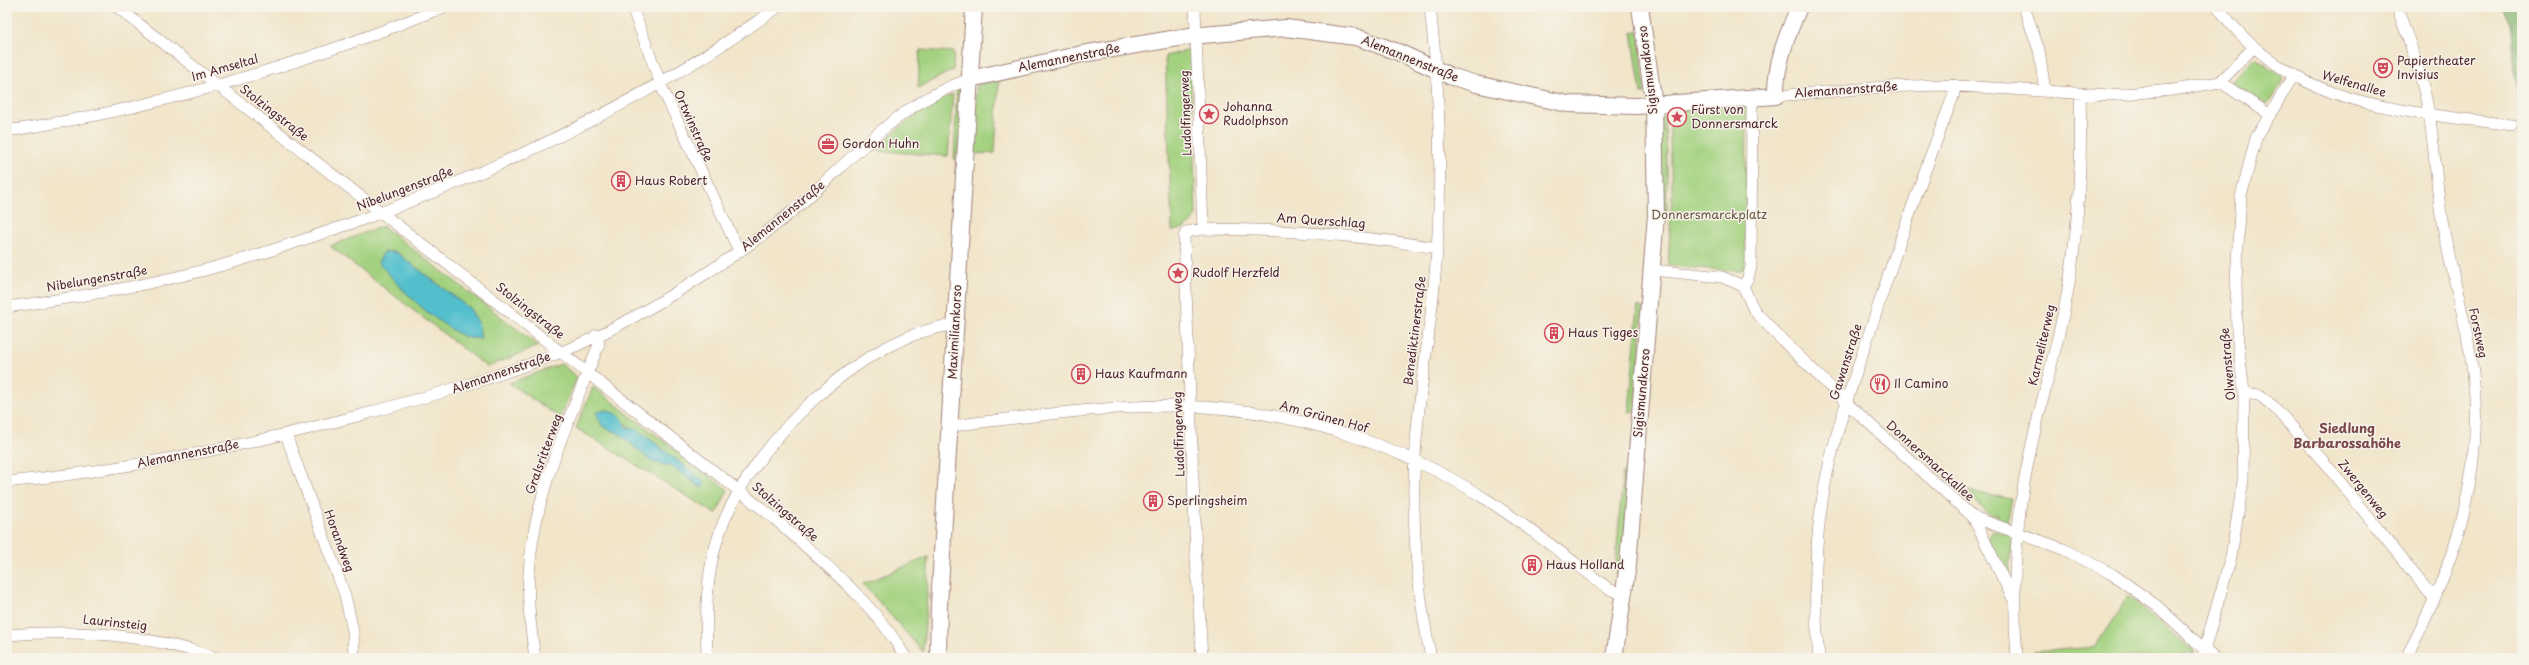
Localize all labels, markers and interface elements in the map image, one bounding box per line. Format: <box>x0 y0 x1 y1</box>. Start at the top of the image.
street label: Sigismundkorso <box>1633 24 1661 116</box>
street label: Alemannenstraße <box>1359 30 1462 86</box>
street label: Alemannenstraße <box>1016 38 1121 76</box>
street label: Im Amseltal <box>189 49 260 85</box>
place label: Papiertheater Invisius <box>2397 51 2476 83</box>
theatre icon: Papiertheater Invisius <box>2372 57 2394 79</box>
street label: Welfenallee <box>2320 65 2389 101</box>
street label: Ludolfingerweg <box>1175 70 1195 156</box>
street label: Alemannenstraße <box>1794 76 1898 102</box>
street label: Stolzingstraße <box>236 80 313 145</box>
street label: Ortwinstraße <box>670 87 718 164</box>
place label: Johanna Rudolphson <box>1223 97 1288 129</box>
place label: Fürst von Donnersmarck <box>1691 100 1778 132</box>
place icon: Johanna Rudolphson <box>1198 103 1220 125</box>
place icon: Fürst von Donnersmarck <box>1666 106 1688 128</box>
office icon: Gordon Huhn <box>817 133 839 155</box>
place label: Gordon Huhn <box>842 134 919 152</box>
street label: Nibelungenstraße <box>354 161 455 215</box>
building icon: Haus Robert <box>610 170 632 192</box>
place label: Haus Robert <box>635 171 707 189</box>
street label: Alemannenstraße <box>737 176 828 255</box>
park label: Donnersmarckplatz <box>1651 205 1767 223</box>
street label: Am Querschlag <box>1276 208 1366 232</box>
street label: Nibelungenstraße <box>45 260 149 296</box>
place icon: Rudolf Herzfeld <box>1167 262 1189 284</box>
place label: Rudolf Herzfeld <box>1192 263 1280 281</box>
street label: Benediktinerstraße <box>1398 275 1430 387</box>
street label: Stolzingstraße <box>492 278 569 343</box>
street label: Maximiliankorso <box>943 284 965 380</box>
street label: Karmeliterweg <box>2023 302 2059 387</box>
street label: Forstweg <box>2465 306 2493 360</box>
street label: Gawanstraße <box>1824 321 1866 402</box>
building icon: Haus Tigges <box>1543 322 1565 344</box>
place label: Haus Tigges <box>1568 323 1639 341</box>
street label: Olwenstraße <box>2215 327 2239 401</box>
street label: Alemannenstraße <box>449 347 553 397</box>
street label: Sigismundkorso <box>1628 347 1654 438</box>
building icon: Haus Kaufmann <box>1070 363 1092 385</box>
place label: Haus Kaufmann <box>1095 364 1188 382</box>
restaurant icon: Il Camino <box>1869 373 1891 395</box>
place label: Il Camino <box>1894 374 1949 392</box>
street label: Ludolfingerweg <box>1168 391 1188 477</box>
street label: Am Grünen Hof <box>1278 396 1372 437</box>
street label: Gralsritterweg <box>520 411 566 497</box>
street label: Donnersmarckallee <box>1882 416 1979 505</box>
district label: Siedlung Barbarossahöhe <box>2293 418 2401 452</box>
street label: Alemannenstraße <box>135 434 240 472</box>
street label: Zwergenweg <box>2334 455 2393 522</box>
street label: Stolzingstraße <box>748 477 823 545</box>
building icon: Sperlingsheim <box>1142 490 1164 512</box>
place label: Sperlingsheim <box>1167 491 1247 509</box>
street label: Horandweg <box>320 507 360 574</box>
building icon: Haus Holland <box>1521 554 1543 576</box>
place label: Haus Holland <box>1546 555 1625 573</box>
street label: Laurinsteig <box>82 610 148 634</box>

